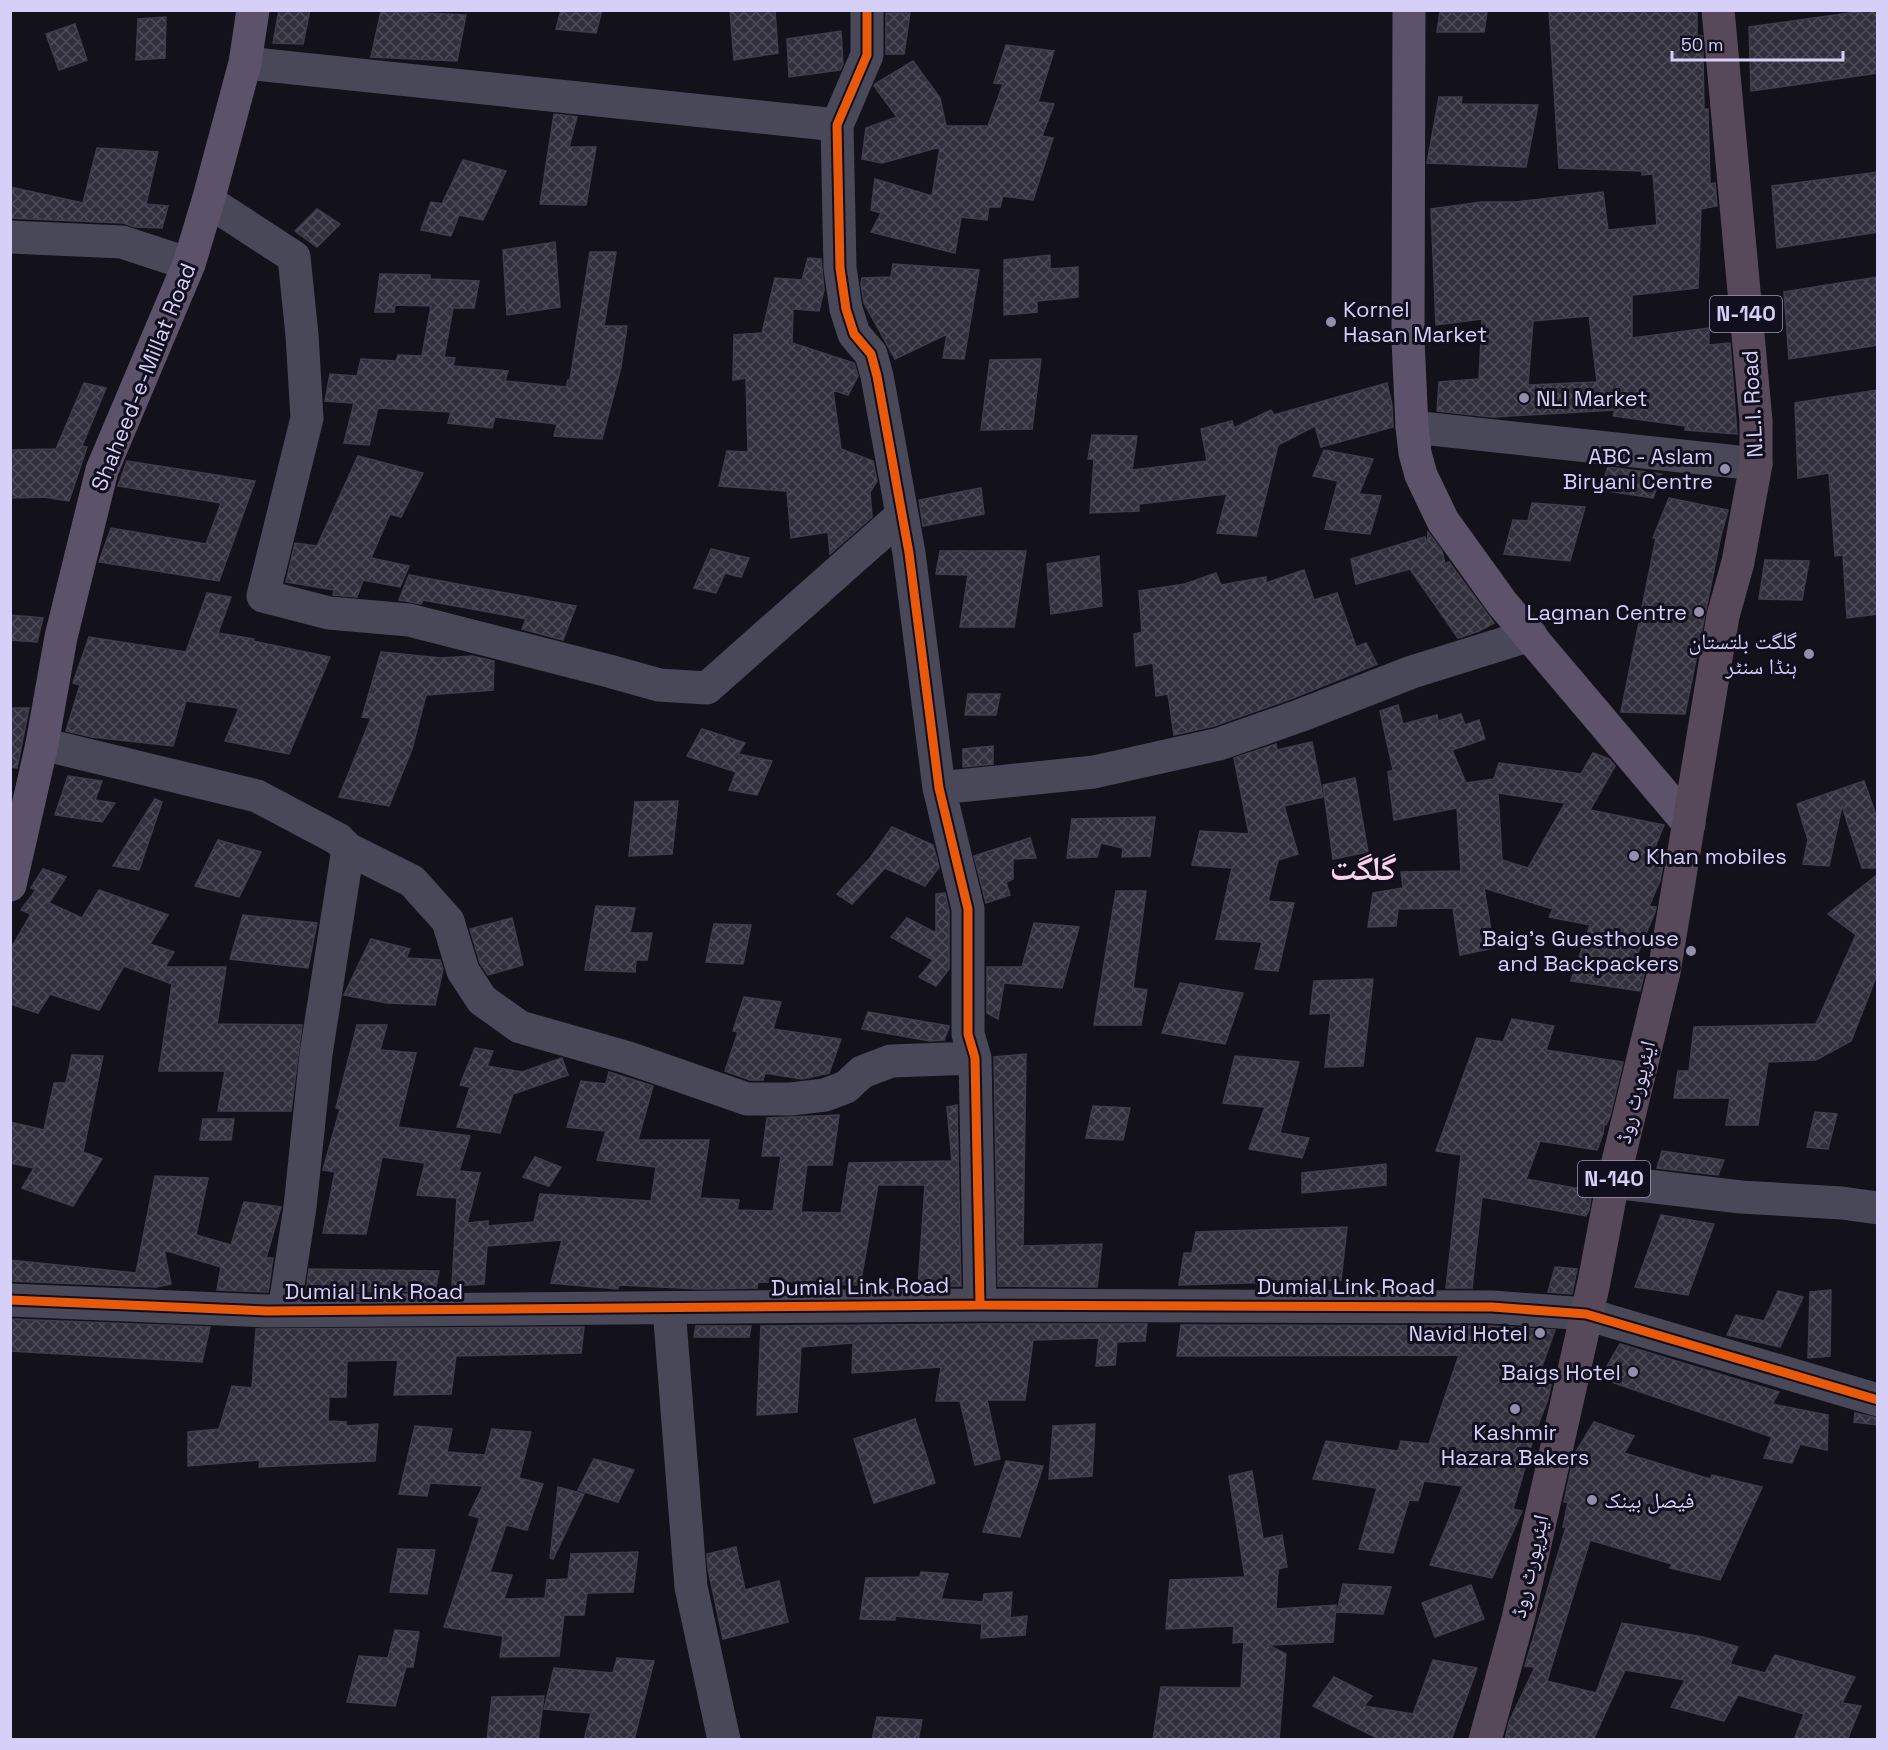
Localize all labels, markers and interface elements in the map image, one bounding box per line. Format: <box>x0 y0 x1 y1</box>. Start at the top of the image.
scale bar <box>1672 24 1843 62</box>
text: 50 m <box>1681 33 1723 56</box>
street label: Shaheed-e-Millat Road <box>84 259 202 495</box>
place label: Kornel Hasan Market <box>1343 295 1487 348</box>
road number: N-140 <box>1710 296 1782 332</box>
marker: Kornel Hasan Market <box>1324 315 1338 329</box>
street label: N.L.I. Road <box>1735 350 1769 458</box>
place label: NLI Market <box>1536 384 1648 412</box>
marker: NLI Market <box>1517 391 1531 405</box>
place label: ABC - Aslam Biryani Centre <box>1563 442 1713 495</box>
marker: ABC - Aslam Biryani Centre <box>1718 462 1732 476</box>
place label: Lagman Centre <box>1526 598 1687 626</box>
marker: Lagman Centre <box>1692 605 1706 619</box>
place label: گلگت بلتستان ہنڈا سنٹر <box>1688 627 1797 680</box>
marker: گلگت بلتستان ہنڈا سنٹر <box>1802 647 1816 661</box>
place label: Khan mobiles <box>1646 842 1787 870</box>
district label: گلگت <box>1329 847 1397 890</box>
marker: Khan mobiles <box>1627 849 1641 863</box>
place label: Baig's Guesthouse and Backpackers <box>1482 924 1679 977</box>
marker: Baig's Guesthouse and Backpackers <box>1684 944 1698 958</box>
street label: ایئرپورٹ روڈ <box>1609 1038 1661 1146</box>
road number: N-140 <box>1578 1161 1650 1197</box>
street label: Dumial Link Road <box>771 1270 949 1302</box>
street label: Dumial Link Road <box>1257 1272 1435 1300</box>
street label: Dumial Link Road <box>285 1277 463 1305</box>
place label: Navid Hotel <box>1409 1319 1528 1347</box>
marker: Navid Hotel <box>1533 1326 1547 1340</box>
place label: Baigs Hotel <box>1501 1358 1621 1386</box>
marker: Baigs Hotel <box>1626 1365 1640 1379</box>
marker: Kashmir Hazara Bakers <box>1508 1402 1522 1416</box>
place label: Kashmir Hazara Bakers <box>1441 1418 1589 1471</box>
place label: فیصل بینک <box>1604 1486 1694 1514</box>
marker: فیصل بینک <box>1585 1493 1599 1507</box>
street label: ایئرپورٹ روڈ <box>1504 1512 1555 1620</box>

